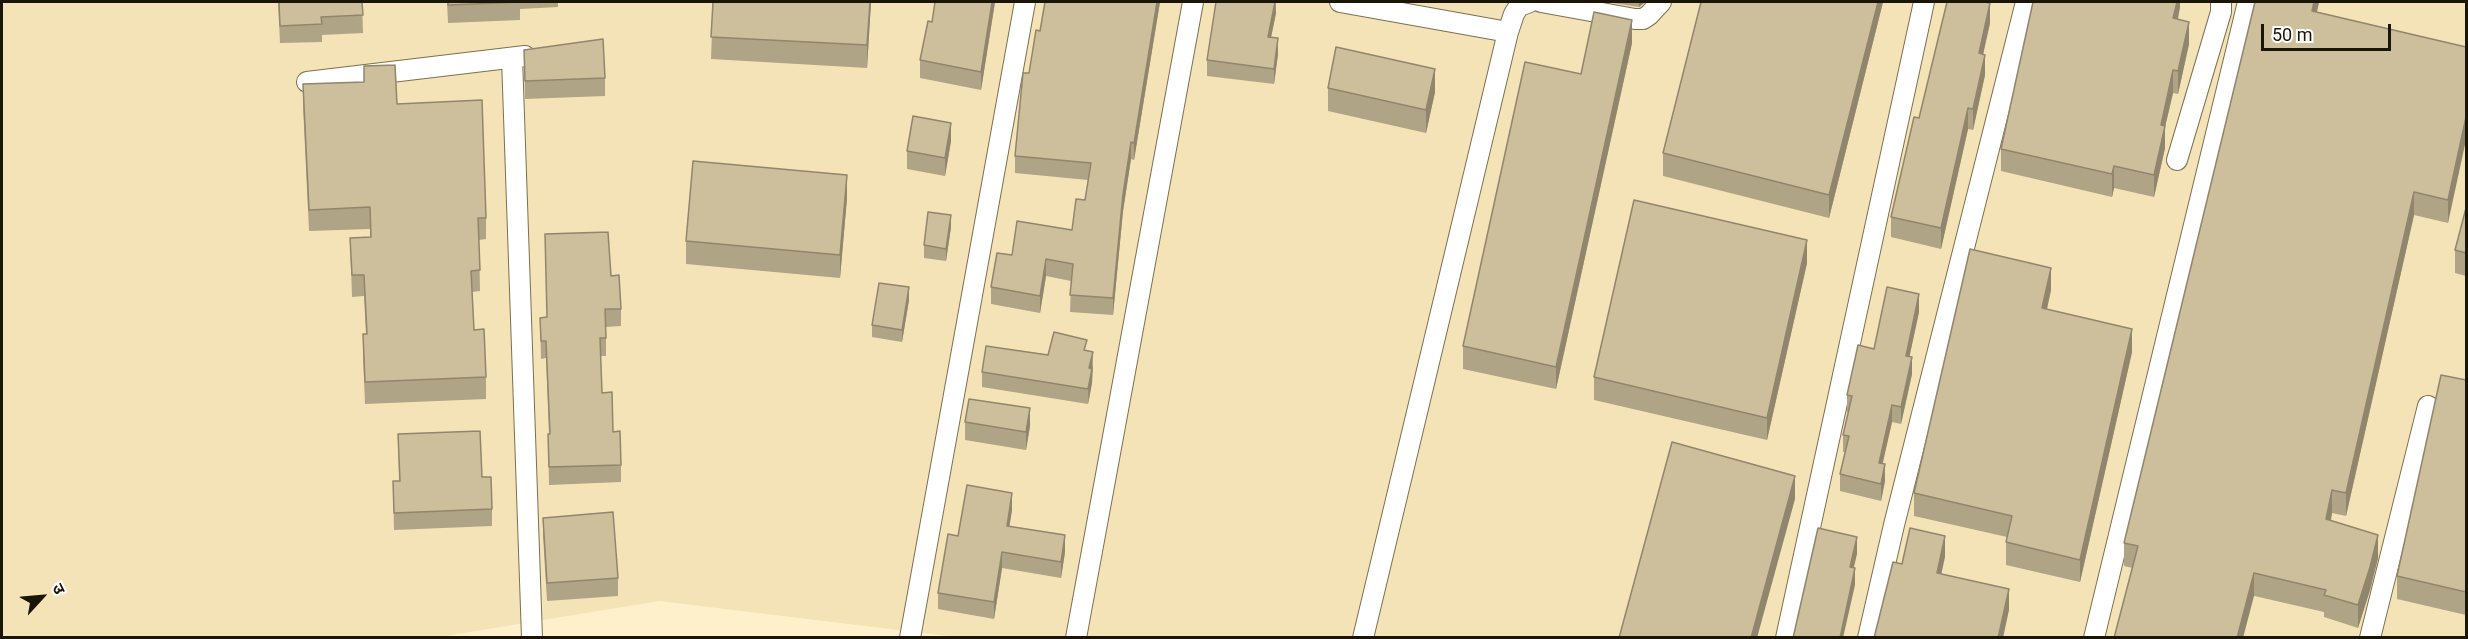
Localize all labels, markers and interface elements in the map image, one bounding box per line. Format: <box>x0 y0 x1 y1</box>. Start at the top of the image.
scale bar <box>2264 12 2394 50</box>
text: 50 m <box>2272 24 2312 45</box>
north arrow <box>12 567 72 627</box>
text: उ <box>48 581 69 597</box>

